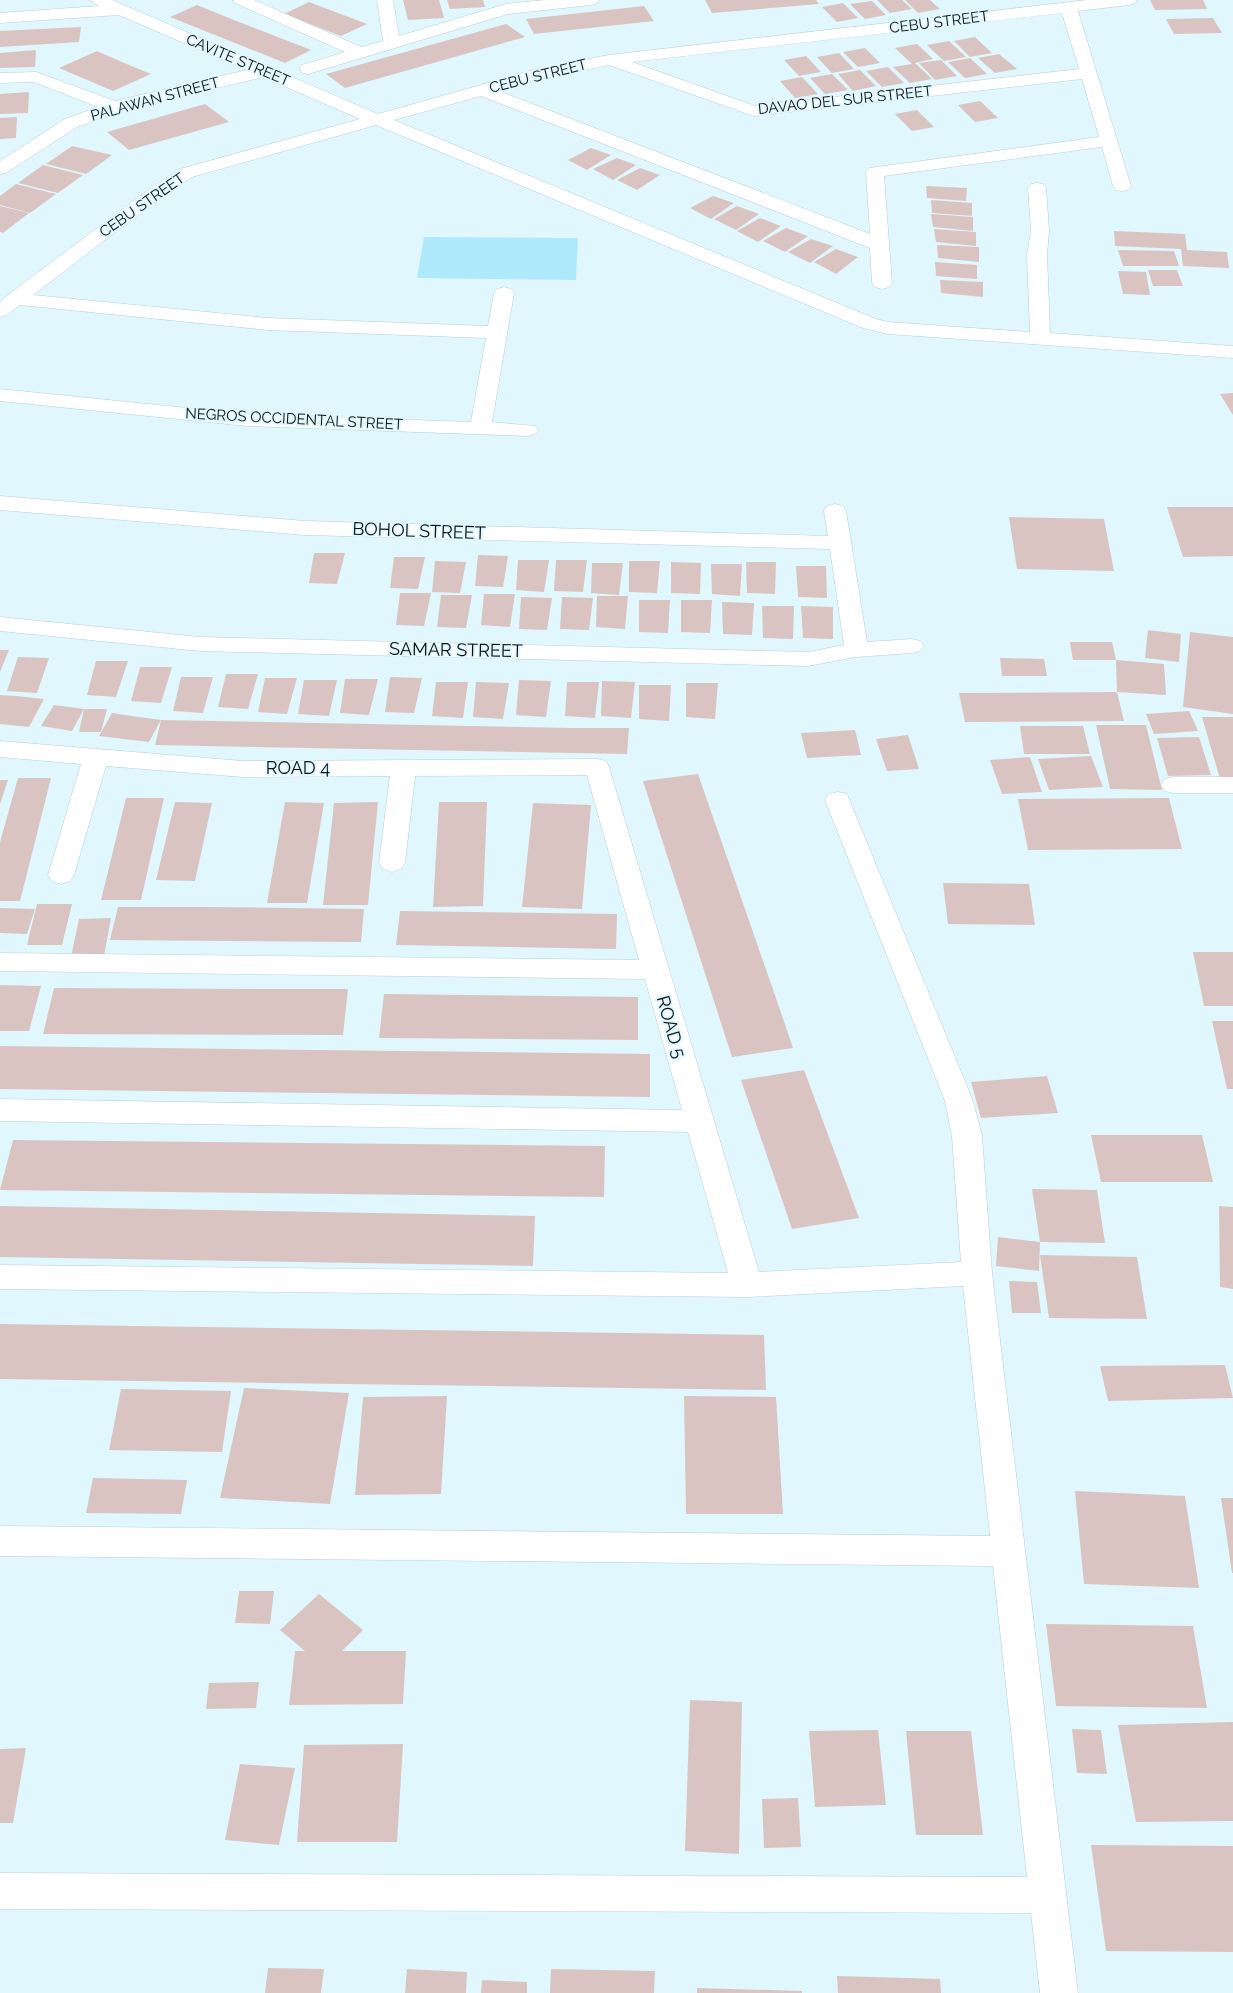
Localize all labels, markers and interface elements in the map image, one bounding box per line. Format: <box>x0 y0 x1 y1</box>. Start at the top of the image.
street label: CEBU STREET <box>888 7 990 37</box>
street label: CAVITE STREET <box>183 30 293 90</box>
street label: CEBU STREET <box>487 55 589 97</box>
street label: PALAWAN STREET <box>89 73 221 125</box>
street label: DAVAO DEL SUR STREET <box>757 82 933 118</box>
street label: CEBU STREET <box>96 169 188 241</box>
street label: NEGROS OCCIDENTAL STREET <box>185 404 403 434</box>
street label: BOHOL STREET <box>352 518 486 543</box>
street label: SAMAR STREET <box>389 638 523 661</box>
street label: ROAD 4 <box>266 757 330 778</box>
street label: ROAD 5 <box>653 993 690 1061</box>

